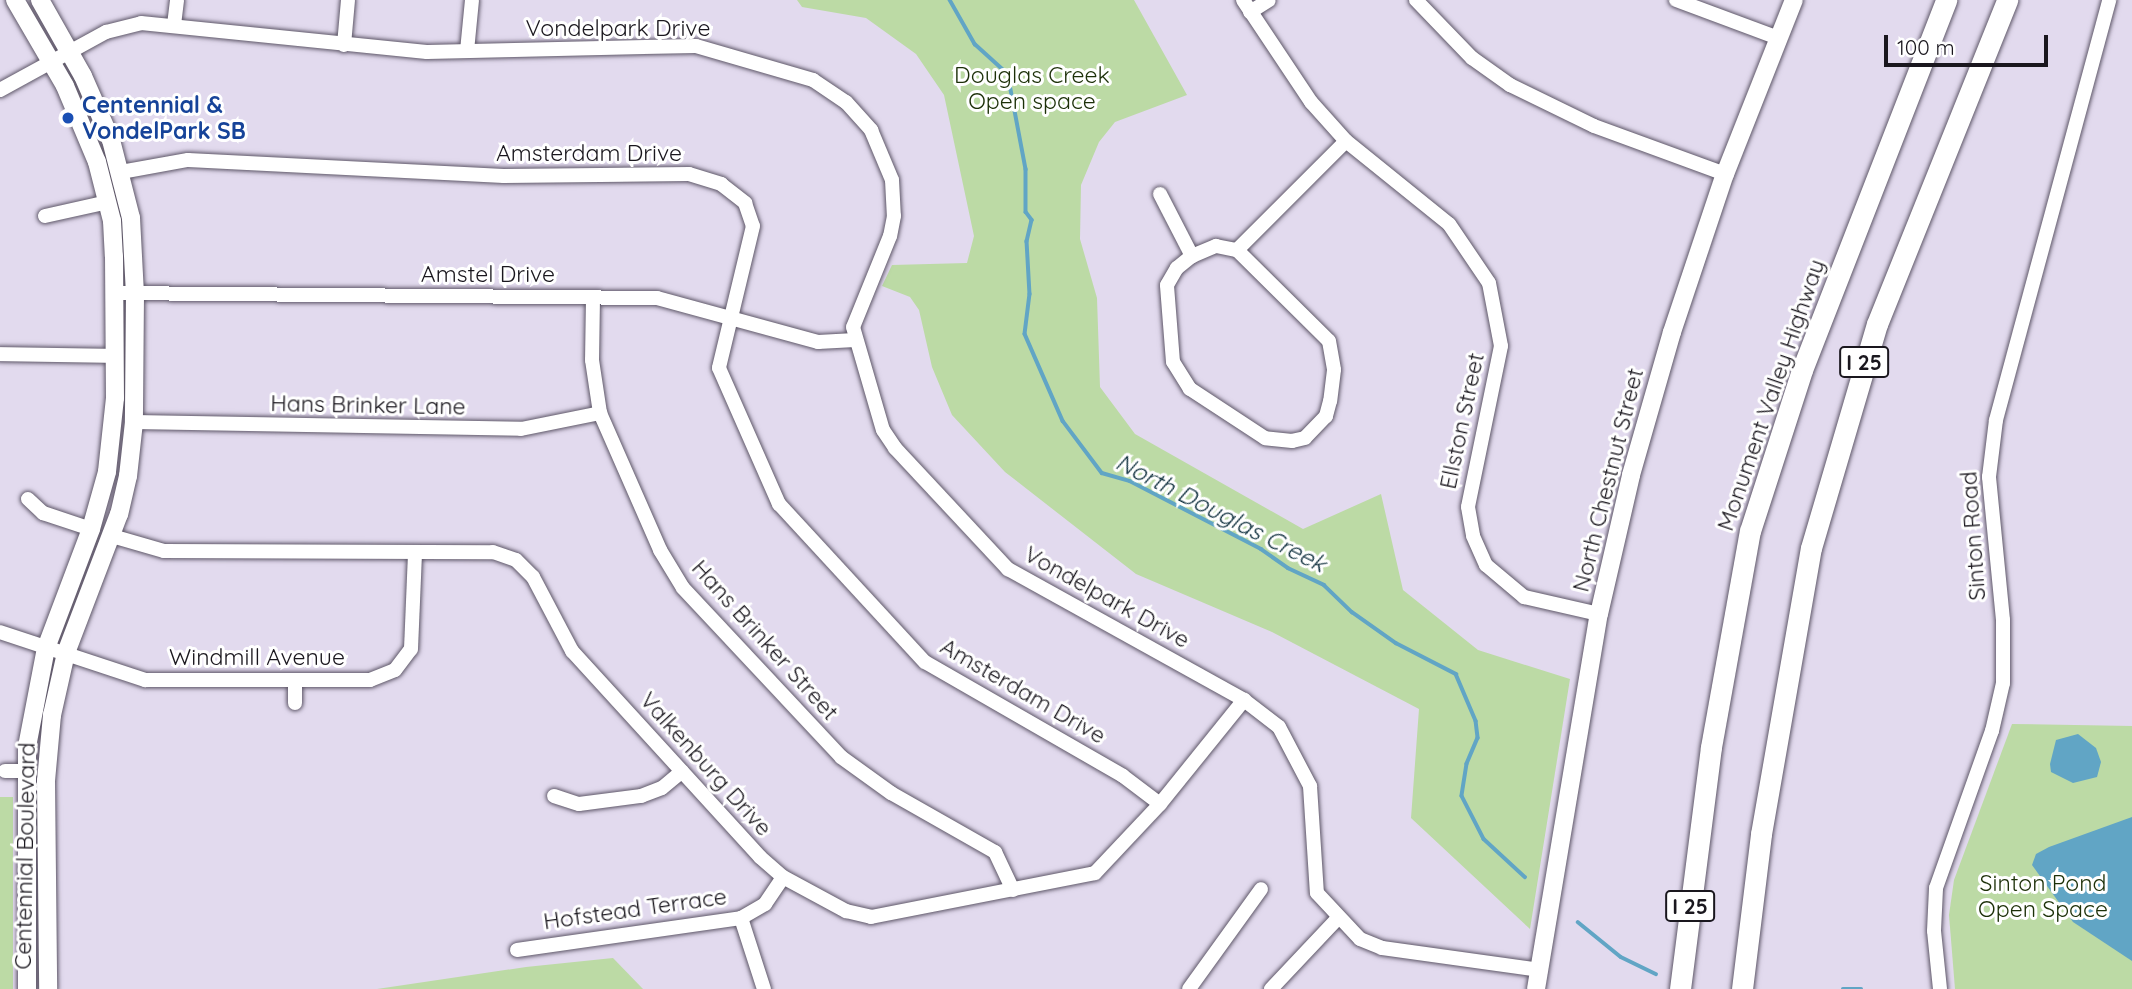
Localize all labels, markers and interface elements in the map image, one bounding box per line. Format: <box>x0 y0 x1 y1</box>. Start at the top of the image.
street label: Vondelpark Drive <box>526 14 710 42</box>
scale bar <box>1887 21 2052 65</box>
text: 100 m <box>1897 34 1955 60</box>
park label: Douglas Creek Open space <box>954 61 1110 115</box>
place label: Centennial & VondelPark SB <box>82 91 246 145</box>
marker: Centennial & VondelPark SB <box>60 110 76 126</box>
street label: Amsterdam Drive <box>496 139 682 167</box>
street label: Monument Valley Highway <box>1711 256 1831 534</box>
street label: Amstel Drive <box>421 260 555 288</box>
road number: I 25 <box>1838 344 1890 380</box>
street label: Ellston Street <box>1434 350 1490 492</box>
street label: North Chestnut Street <box>1567 365 1649 595</box>
street label: Hans Brinker Lane <box>270 389 466 421</box>
water label: North Douglas Creek <box>1111 447 1331 579</box>
street label: Sinton Road <box>1955 471 1991 601</box>
street label: Vondelpark Drive <box>1019 540 1195 654</box>
street label: Hans Brinker Street <box>686 554 844 726</box>
street label: Amsterdam Drive <box>935 633 1111 749</box>
street label: Windmill Avenue <box>169 643 345 671</box>
street label: Valkenburg Drive <box>634 686 778 842</box>
street label: Centennial Boulevard <box>9 742 41 970</box>
park label: Sinton Pond Open Space <box>1978 869 2108 923</box>
street label: Hofstead Terrace <box>542 882 728 936</box>
road number: I 25 <box>1664 888 1716 923</box>

